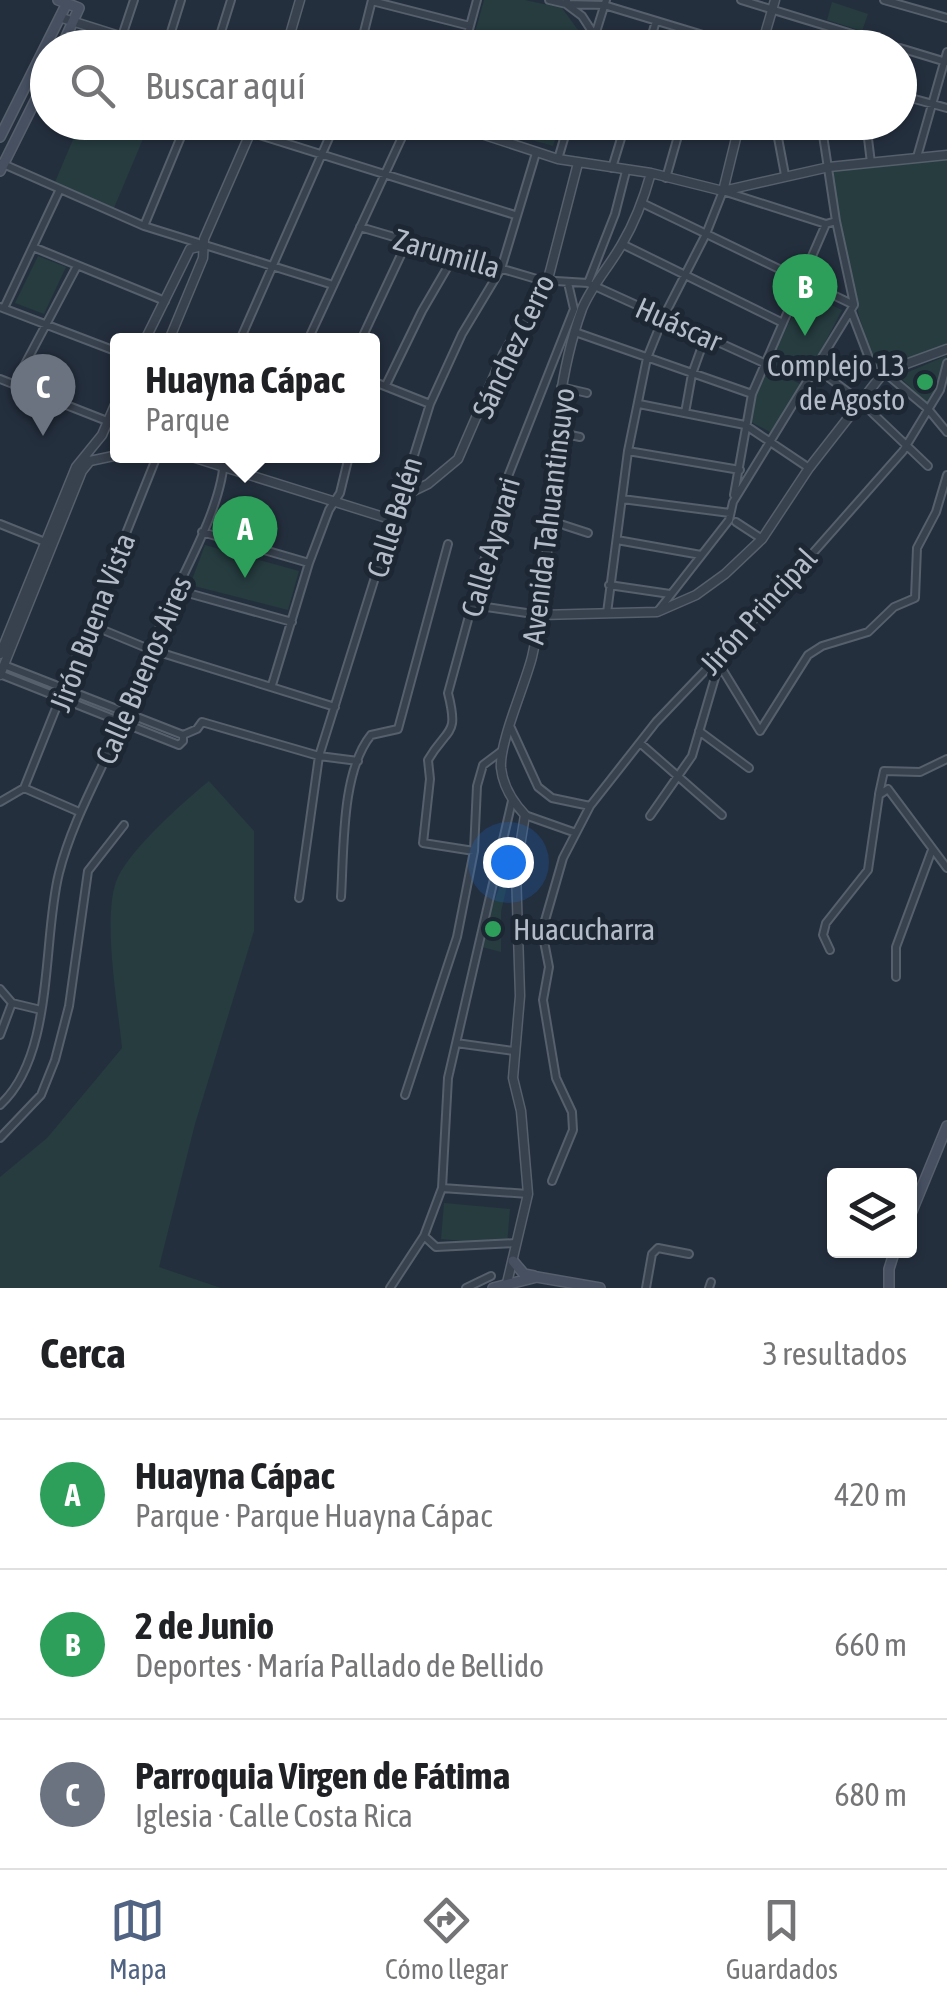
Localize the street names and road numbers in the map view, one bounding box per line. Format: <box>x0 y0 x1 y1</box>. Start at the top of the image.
street label: Zarumilla <box>390 222 504 284</box>
street label: Sánchez Cerro <box>465 269 561 423</box>
street label: Huáscar <box>631 290 728 358</box>
street label: Avenida Tahuantinsuyo <box>515 386 581 646</box>
street label: Calle Belén <box>360 453 428 581</box>
street label: Calle Ayavari <box>454 473 526 621</box>
street label: Jirón Buena Vista <box>42 528 142 716</box>
street label: Jirón Principal <box>693 541 823 681</box>
street label: Calle Buenos Aires <box>88 571 198 769</box>

